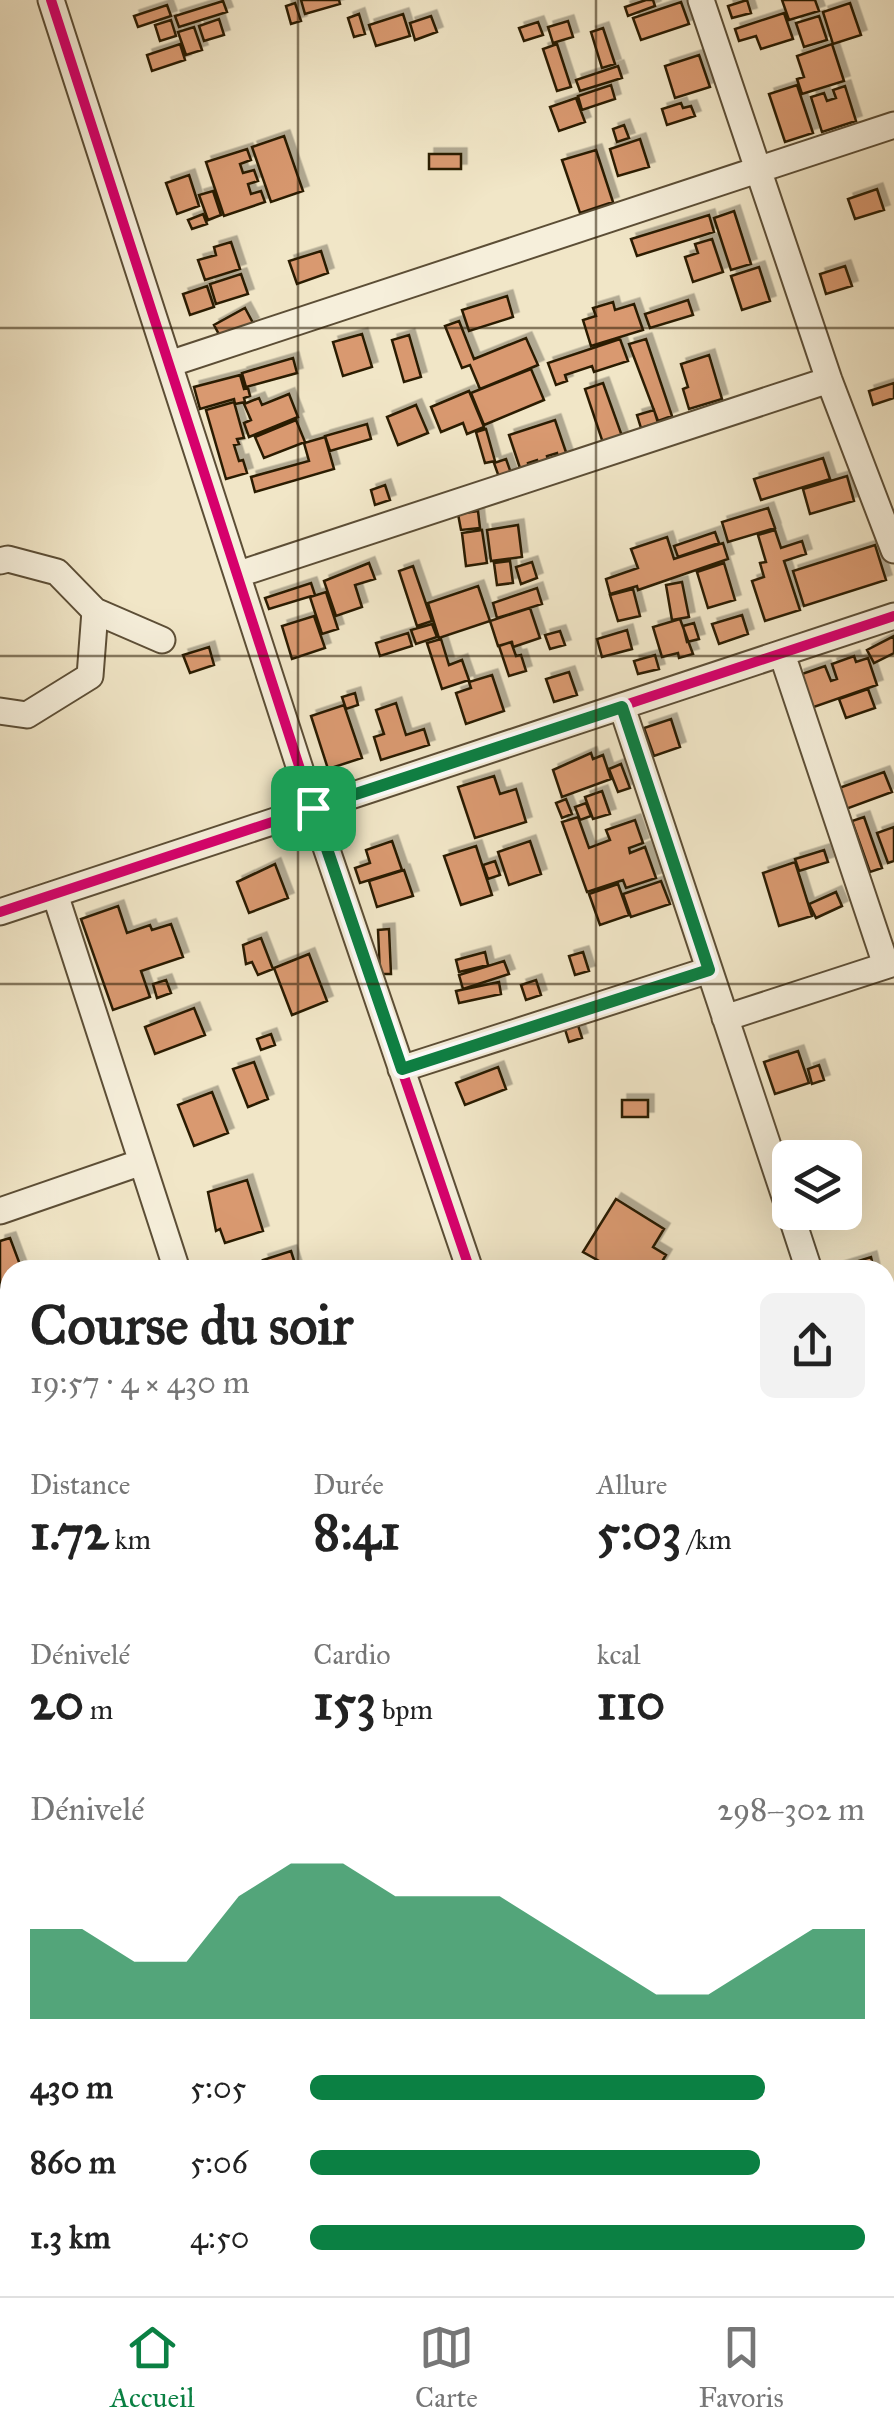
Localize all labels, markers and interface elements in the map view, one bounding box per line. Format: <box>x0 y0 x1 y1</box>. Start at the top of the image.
pin <box>271 766 356 851</box>
icon: arrive <box>286 781 341 836</box>
map controls <box>772 1140 862 1230</box>
button: layers <box>772 1140 862 1230</box>
text: Course du soir <box>30 1292 353 1359</box>
button: share <box>760 1293 865 1398</box>
text: 19:57 · 4 × 430 m <box>30 1363 250 1402</box>
text: Distance <box>30 1467 130 1502</box>
text: Durée <box>313 1467 384 1502</box>
text: Allure <box>597 1467 667 1502</box>
text: 1.72 <box>30 1502 109 1563</box>
text: 8:41 <box>313 1502 400 1563</box>
text: 5:03 <box>597 1502 682 1563</box>
text: km <box>109 1522 151 1557</box>
text: /km <box>682 1522 732 1557</box>
text: Dénivelé <box>30 1637 130 1672</box>
text: Cardio <box>313 1637 391 1672</box>
text: kcal <box>597 1637 641 1672</box>
text: 20 <box>30 1672 84 1733</box>
text: 153 <box>313 1672 376 1733</box>
text: 110 <box>597 1672 665 1733</box>
text: m <box>84 1692 113 1727</box>
text: bpm <box>376 1692 433 1727</box>
text: Dénivelé <box>30 1790 145 1829</box>
text: 298–302 m <box>717 1790 865 1829</box>
text: 430 m <box>30 2068 113 2107</box>
text: 5:05 <box>190 2068 246 2107</box>
text: 860 m <box>30 2143 116 2182</box>
text: 5:06 <box>190 2143 248 2182</box>
text: 1.3 km <box>30 2218 111 2257</box>
text: 4:50 <box>190 2218 249 2257</box>
tab: Accueil <box>110 2320 194 2415</box>
tab: Carte <box>415 2320 478 2415</box>
tab: Favoris <box>699 2320 784 2415</box>

